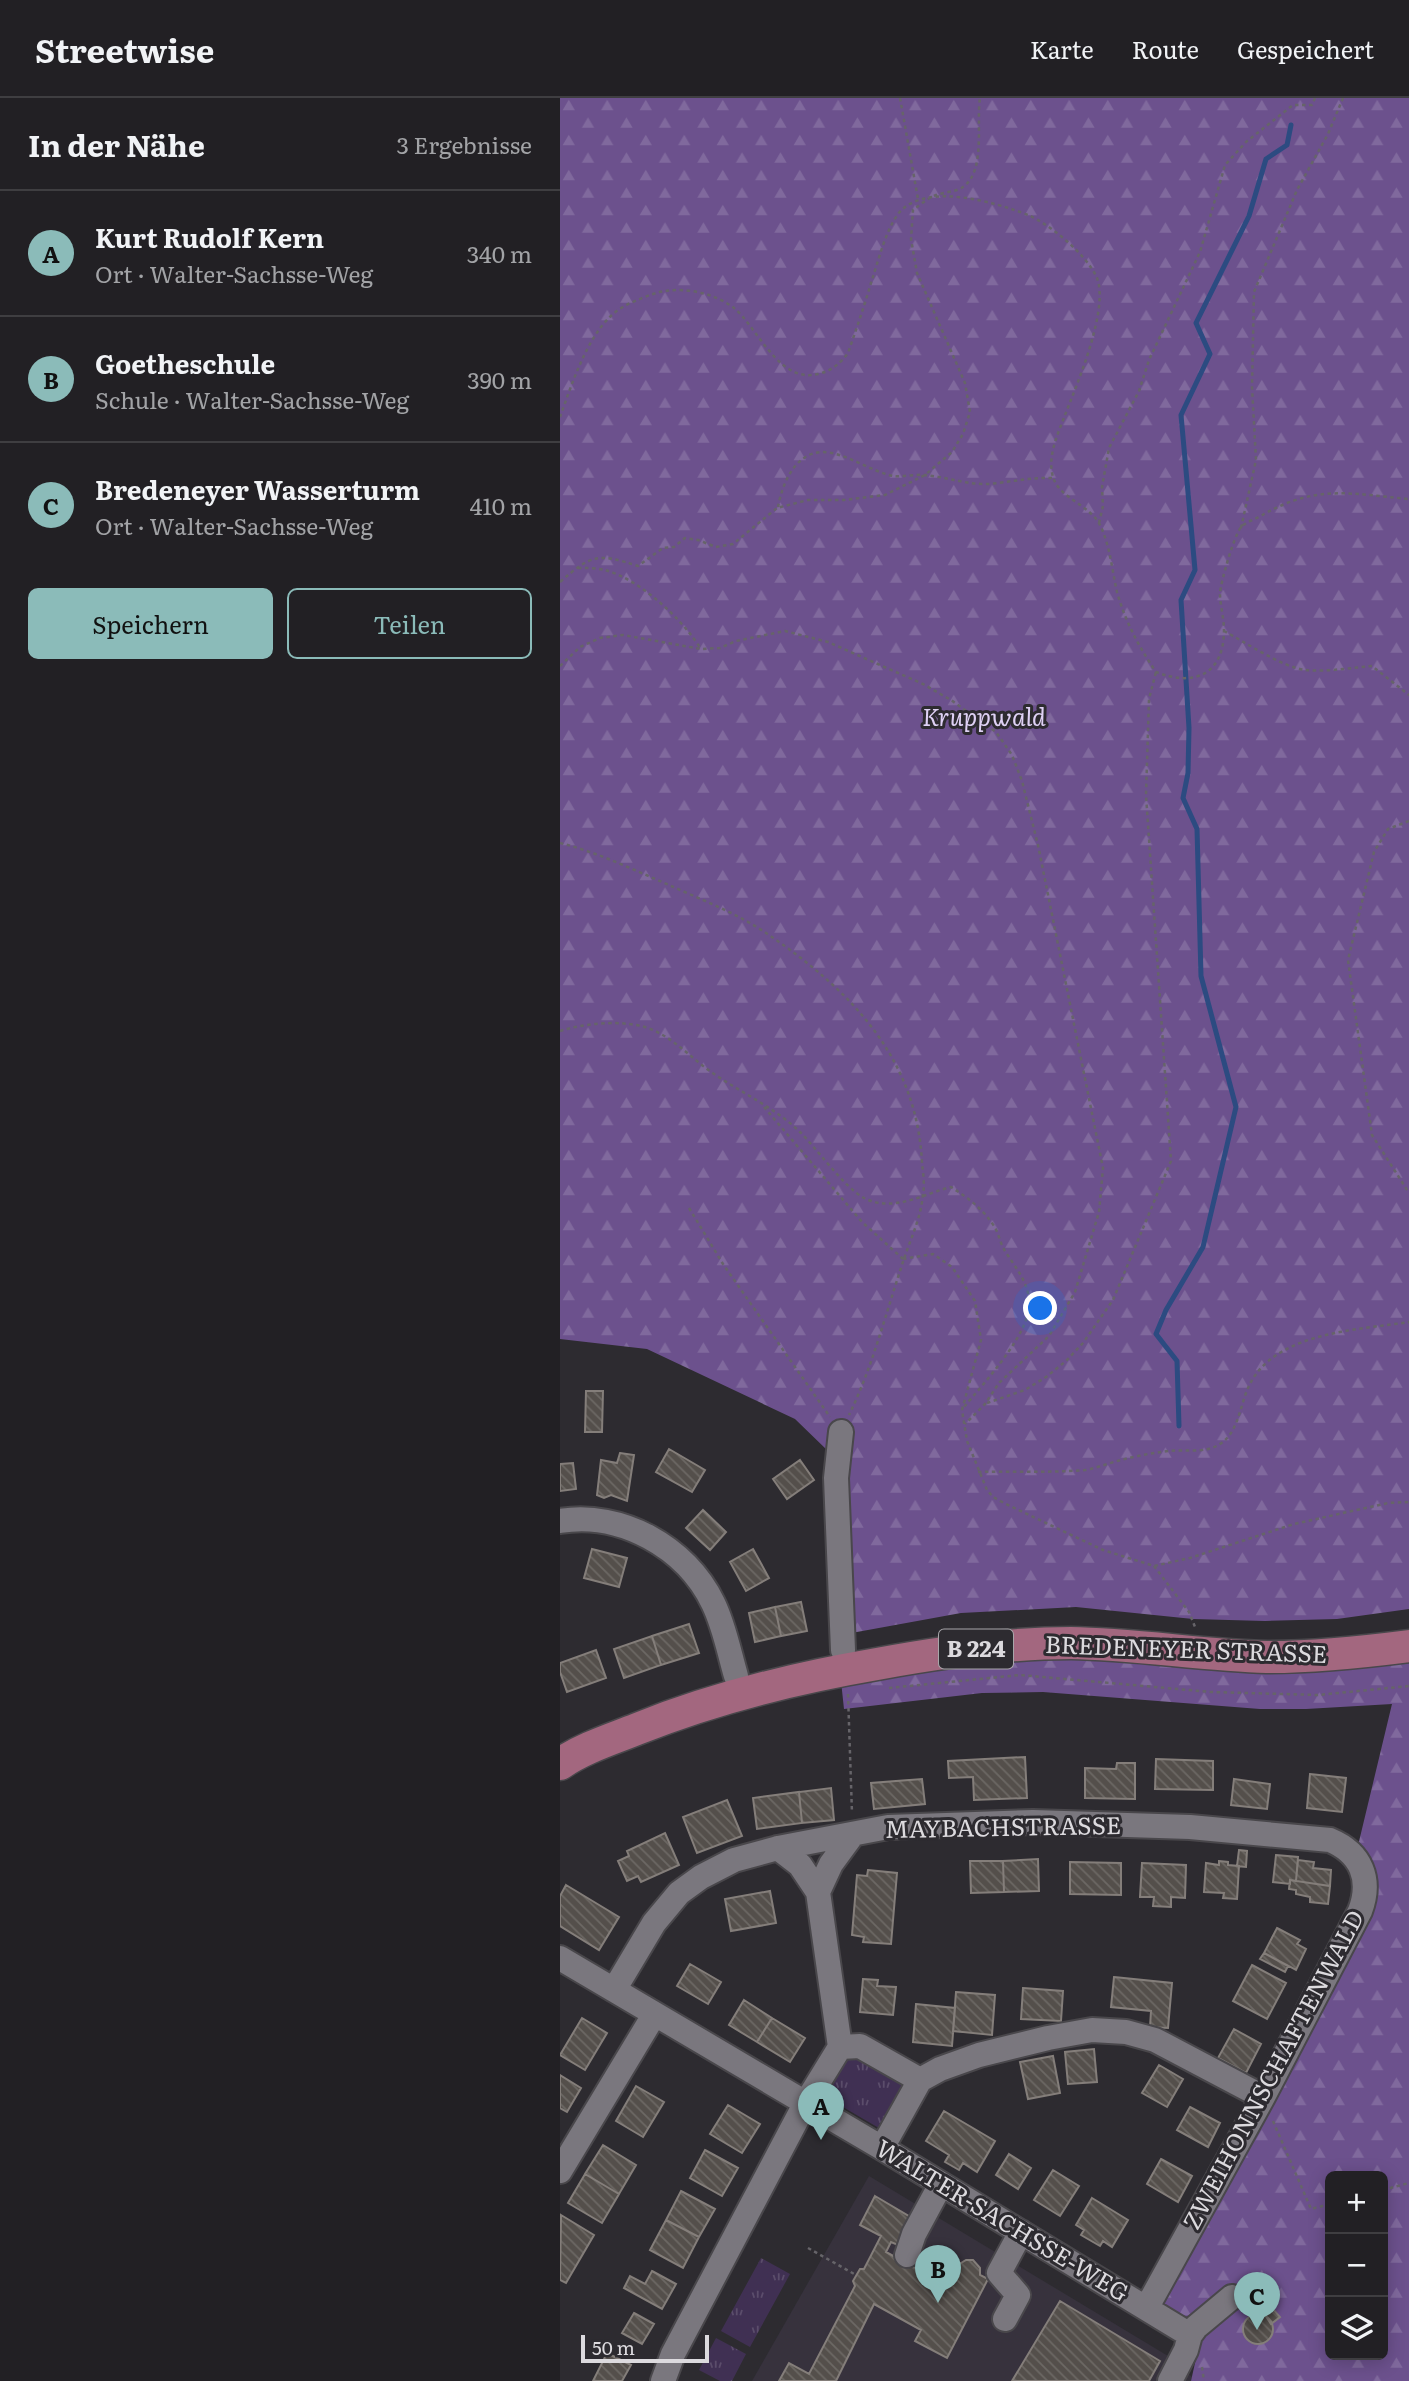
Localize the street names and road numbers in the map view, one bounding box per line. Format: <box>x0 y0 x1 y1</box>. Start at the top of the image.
street label: BREDENEYER STRASSE <box>1044 1625 1328 1670</box>
road number: B 224 <box>939 1630 1013 1668</box>
street label: MAYBACHSTRASSE <box>884 1806 1121 1845</box>
street label: ZWEIHONNSCHAFTENWALD <box>1173 1903 1371 2235</box>
street label: WALTER-SACHSSE-WEG <box>870 2129 1136 2308</box>

